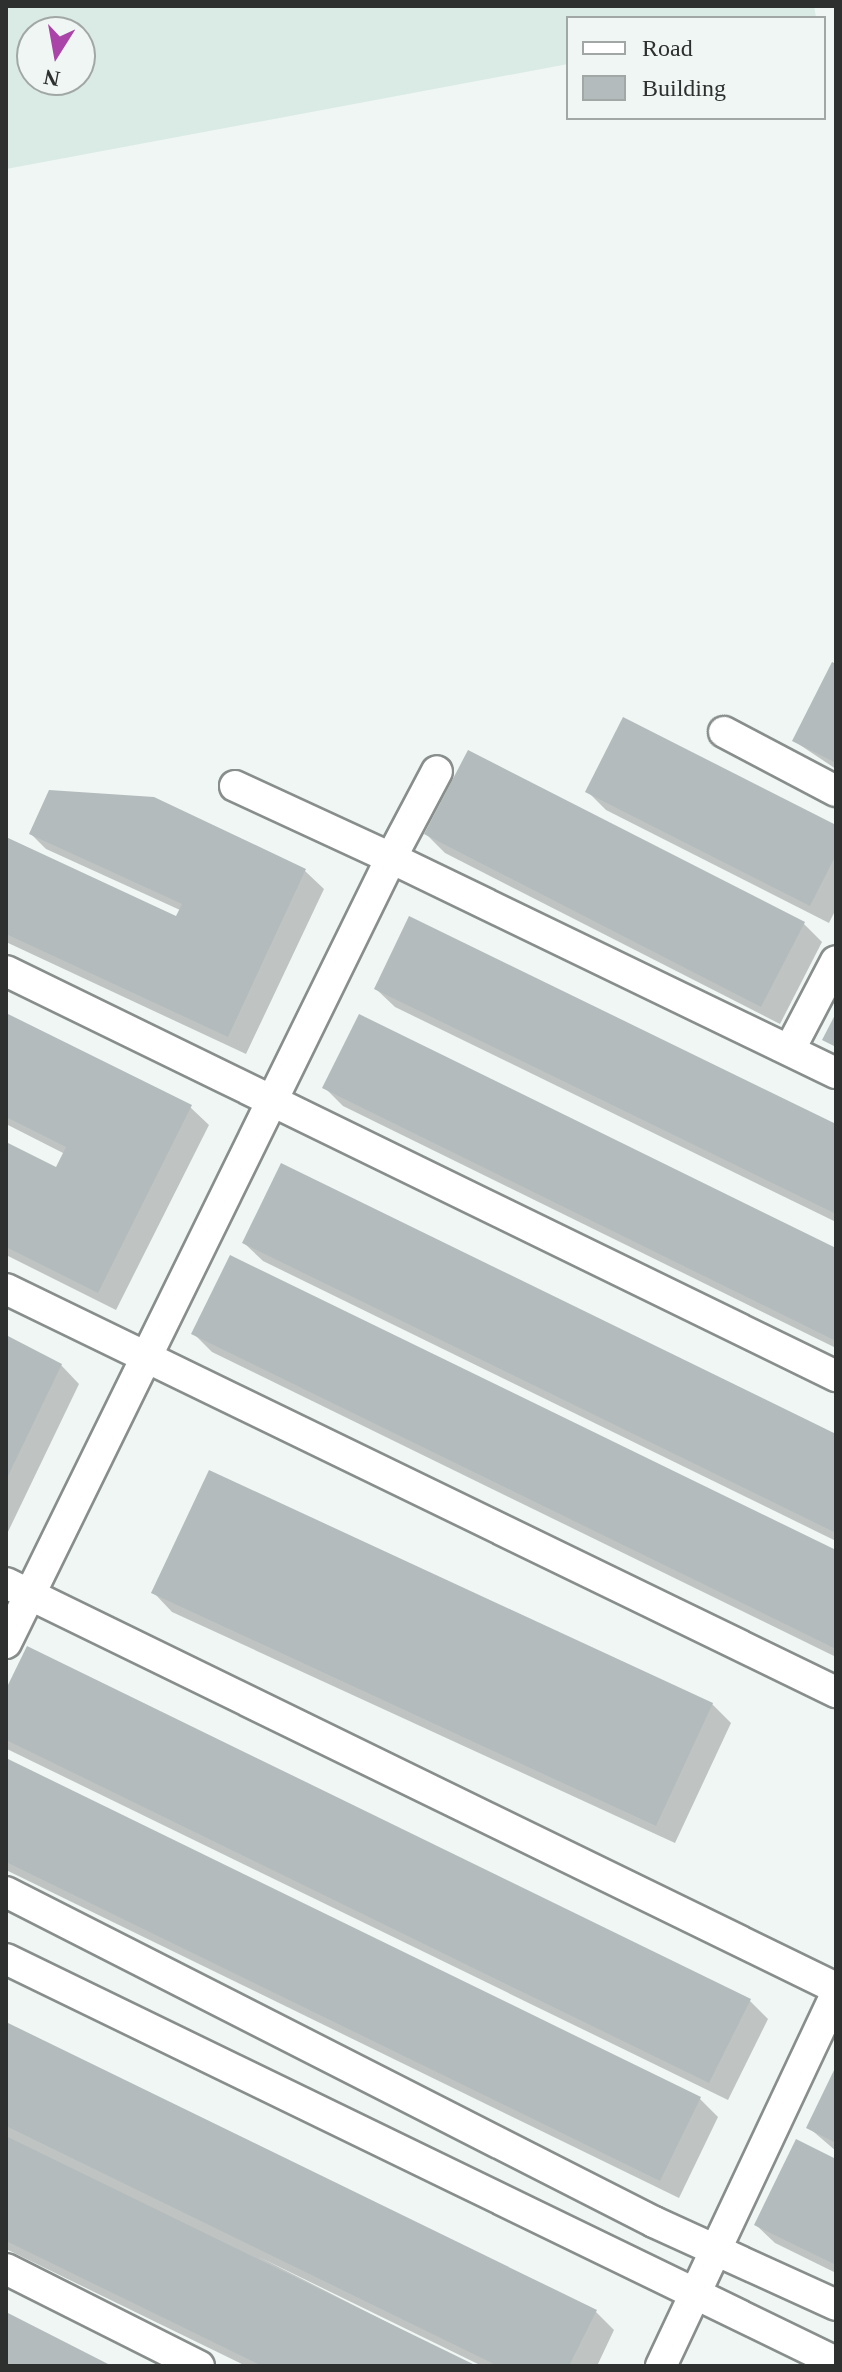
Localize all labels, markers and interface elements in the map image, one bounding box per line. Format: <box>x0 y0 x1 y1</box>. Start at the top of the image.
north arrow <box>16 16 96 96</box>
legend <box>566 16 826 120</box>
text: Road <box>642 35 693 61</box>
text: N <box>42 64 62 92</box>
text: Building <box>642 75 726 101</box>

